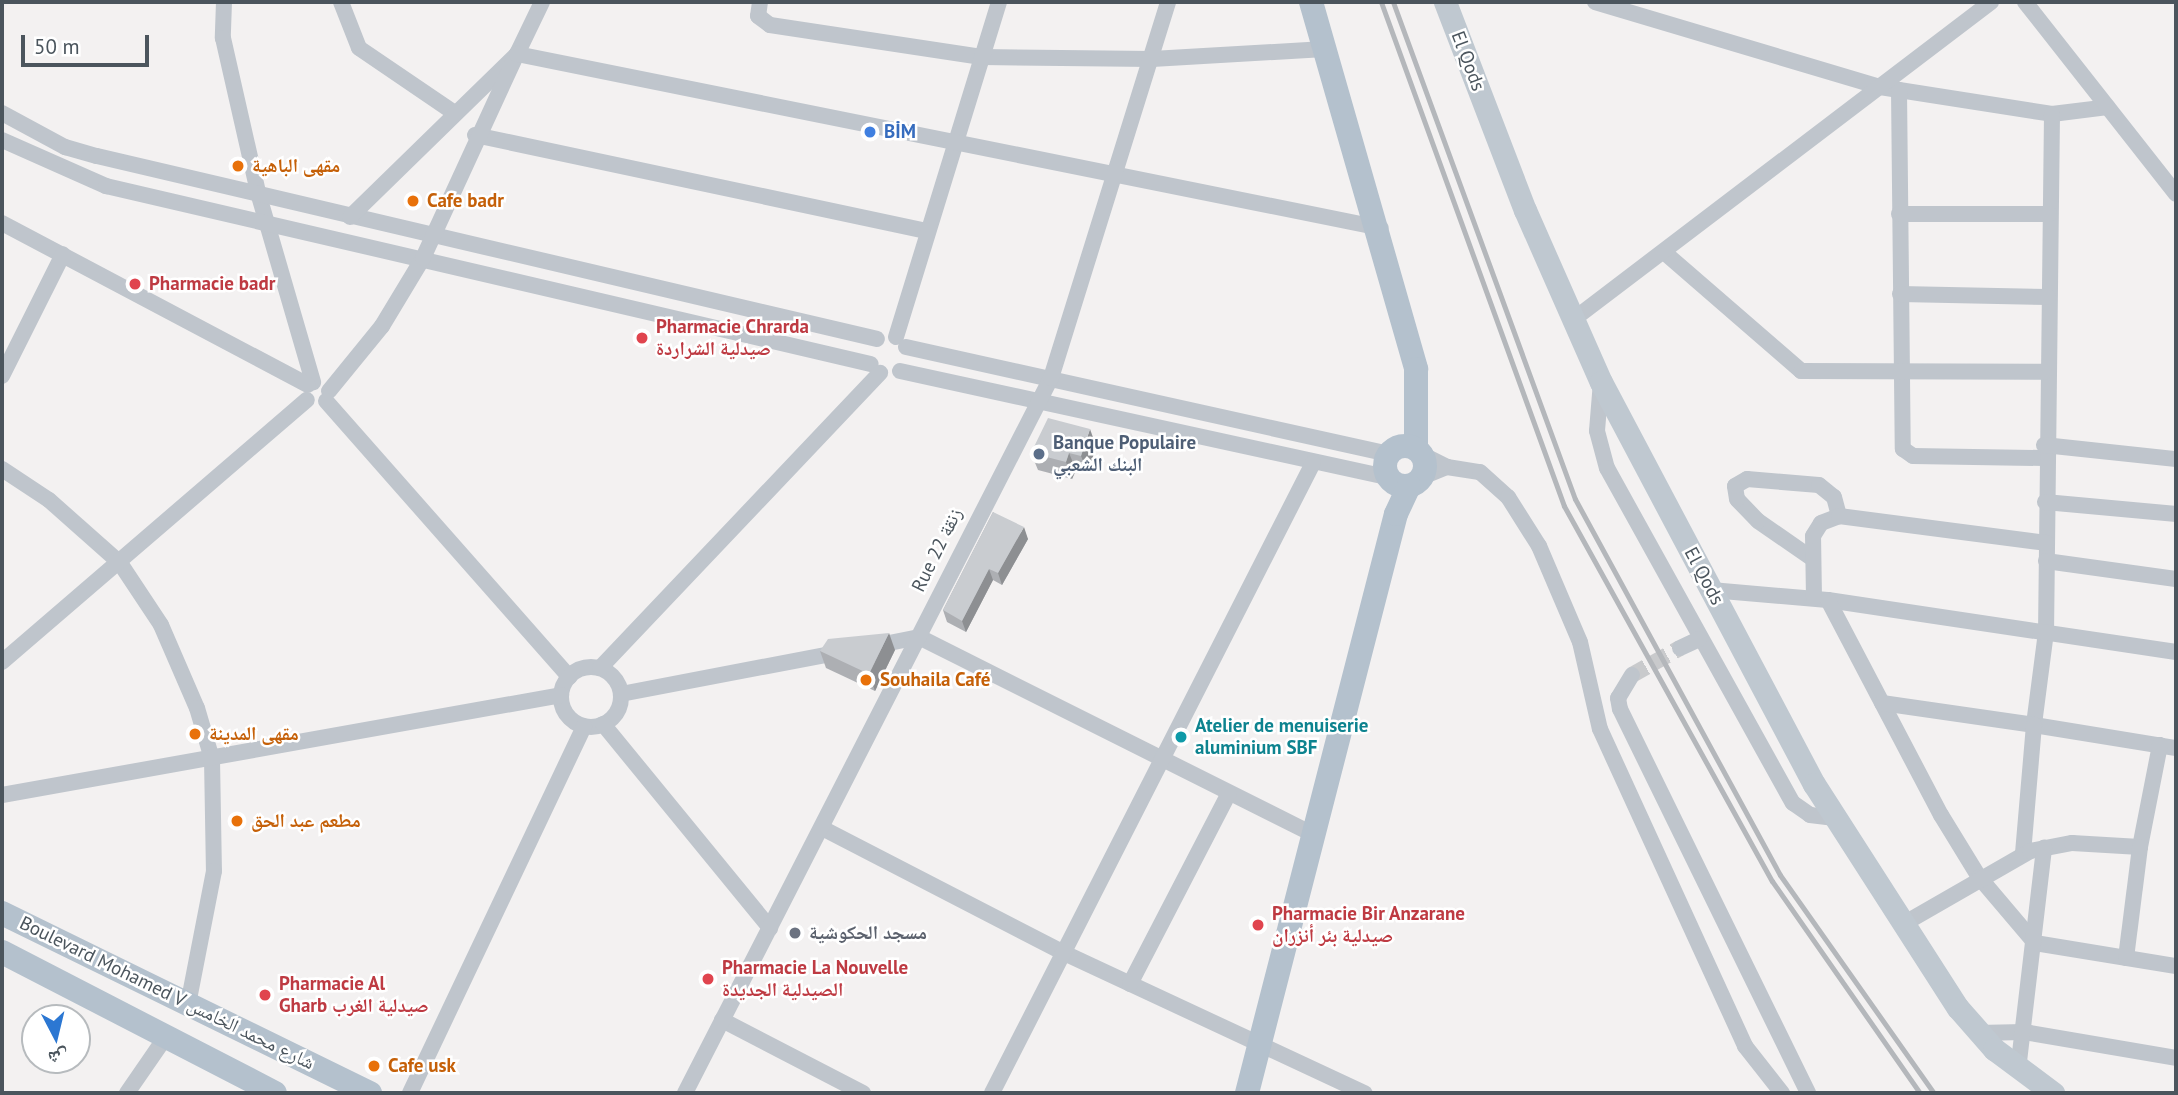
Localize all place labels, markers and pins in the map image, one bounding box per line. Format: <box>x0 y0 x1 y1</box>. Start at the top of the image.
place label: BİM <box>884 121 916 143</box>
marker: BİM <box>862 124 878 140</box>
place label: مقهى الباهية <box>252 155 340 177</box>
marker: مقهى الباهية <box>230 158 246 174</box>
place label: Cafe badr <box>427 190 504 212</box>
marker: Cafe badr <box>405 193 421 209</box>
place label: Pharmacie badr <box>149 273 275 295</box>
marker: Pharmacie badr <box>127 276 143 292</box>
place label: Pharmacie Chrarda صيدلية الشراردة <box>656 316 809 360</box>
marker: Pharmacie Chrarda صيدلية الشراردة <box>634 330 650 346</box>
place label: Banque Populaire البنك الشعبي <box>1053 432 1196 476</box>
marker: Banque Populaire البنك الشعبي <box>1031 446 1047 462</box>
place label: Souhaila Café <box>880 669 991 691</box>
marker: Souhaila Café <box>858 672 874 688</box>
place label: Atelier de menuiserie aluminium SBF <box>1195 715 1368 759</box>
place label: مقهى المدينة <box>209 723 299 745</box>
marker: مقهى المدينة <box>187 726 203 742</box>
marker: Atelier de menuiserie aluminium SBF <box>1173 729 1189 745</box>
place label: مطعم عبد الحق <box>251 810 361 832</box>
marker: مطعم عبد الحق <box>229 813 245 829</box>
place label: Pharmacie Bir Anzarane صيدلية بئر أنزران <box>1272 903 1466 947</box>
marker: Pharmacie Bir Anzarane صيدلية بئر أنزران <box>1250 917 1266 933</box>
place label: مسجد الحكوشية <box>809 922 927 944</box>
marker: مسجد الحكوشية <box>787 925 803 941</box>
place label: Pharmacie La Nouvelle الصيدلية الجديدة <box>722 957 908 1001</box>
marker: Pharmacie La Nouvelle الصيدلية الجديدة <box>700 971 716 987</box>
place label: Pharmacie Al Gharb صيدلية الغرب <box>279 973 429 1017</box>
marker: Pharmacie Al Gharb صيدلية الغرب <box>257 987 273 1003</box>
place label: Cafe usk <box>388 1055 456 1077</box>
marker: Cafe usk <box>366 1058 382 1074</box>

